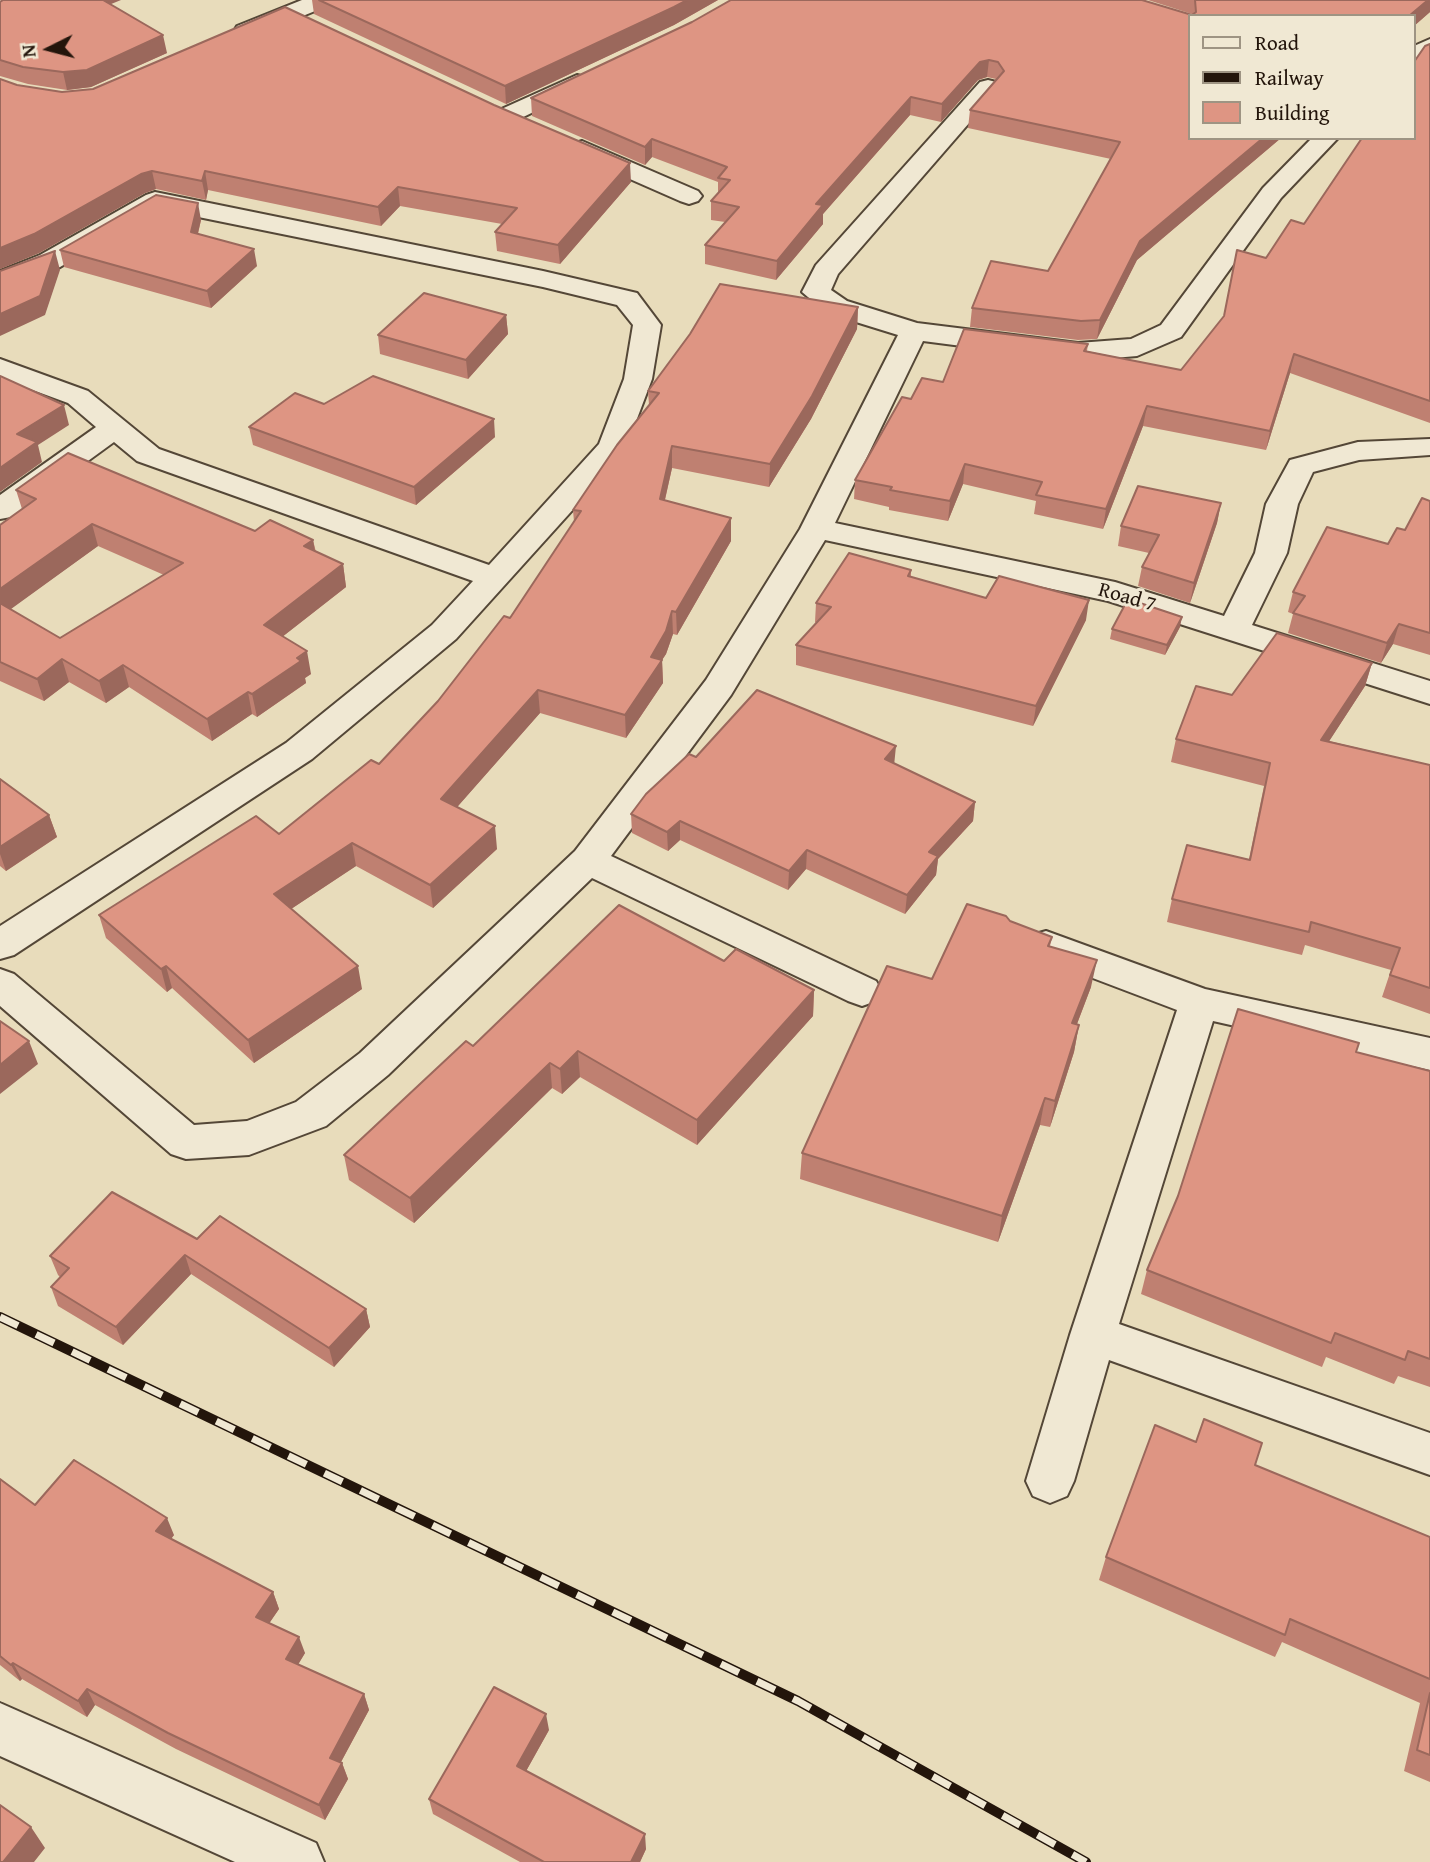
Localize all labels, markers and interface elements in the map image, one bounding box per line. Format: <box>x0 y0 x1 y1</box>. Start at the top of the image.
north arrow <box>14 14 84 84</box>
legend <box>1188 14 1416 140</box>
text: Road <box>1255 27 1299 58</box>
text: N <box>14 43 43 59</box>
text: Railway <box>1255 62 1324 93</box>
text: Building <box>1255 97 1329 128</box>
street label: Road 7 <box>1095 578 1159 618</box>

